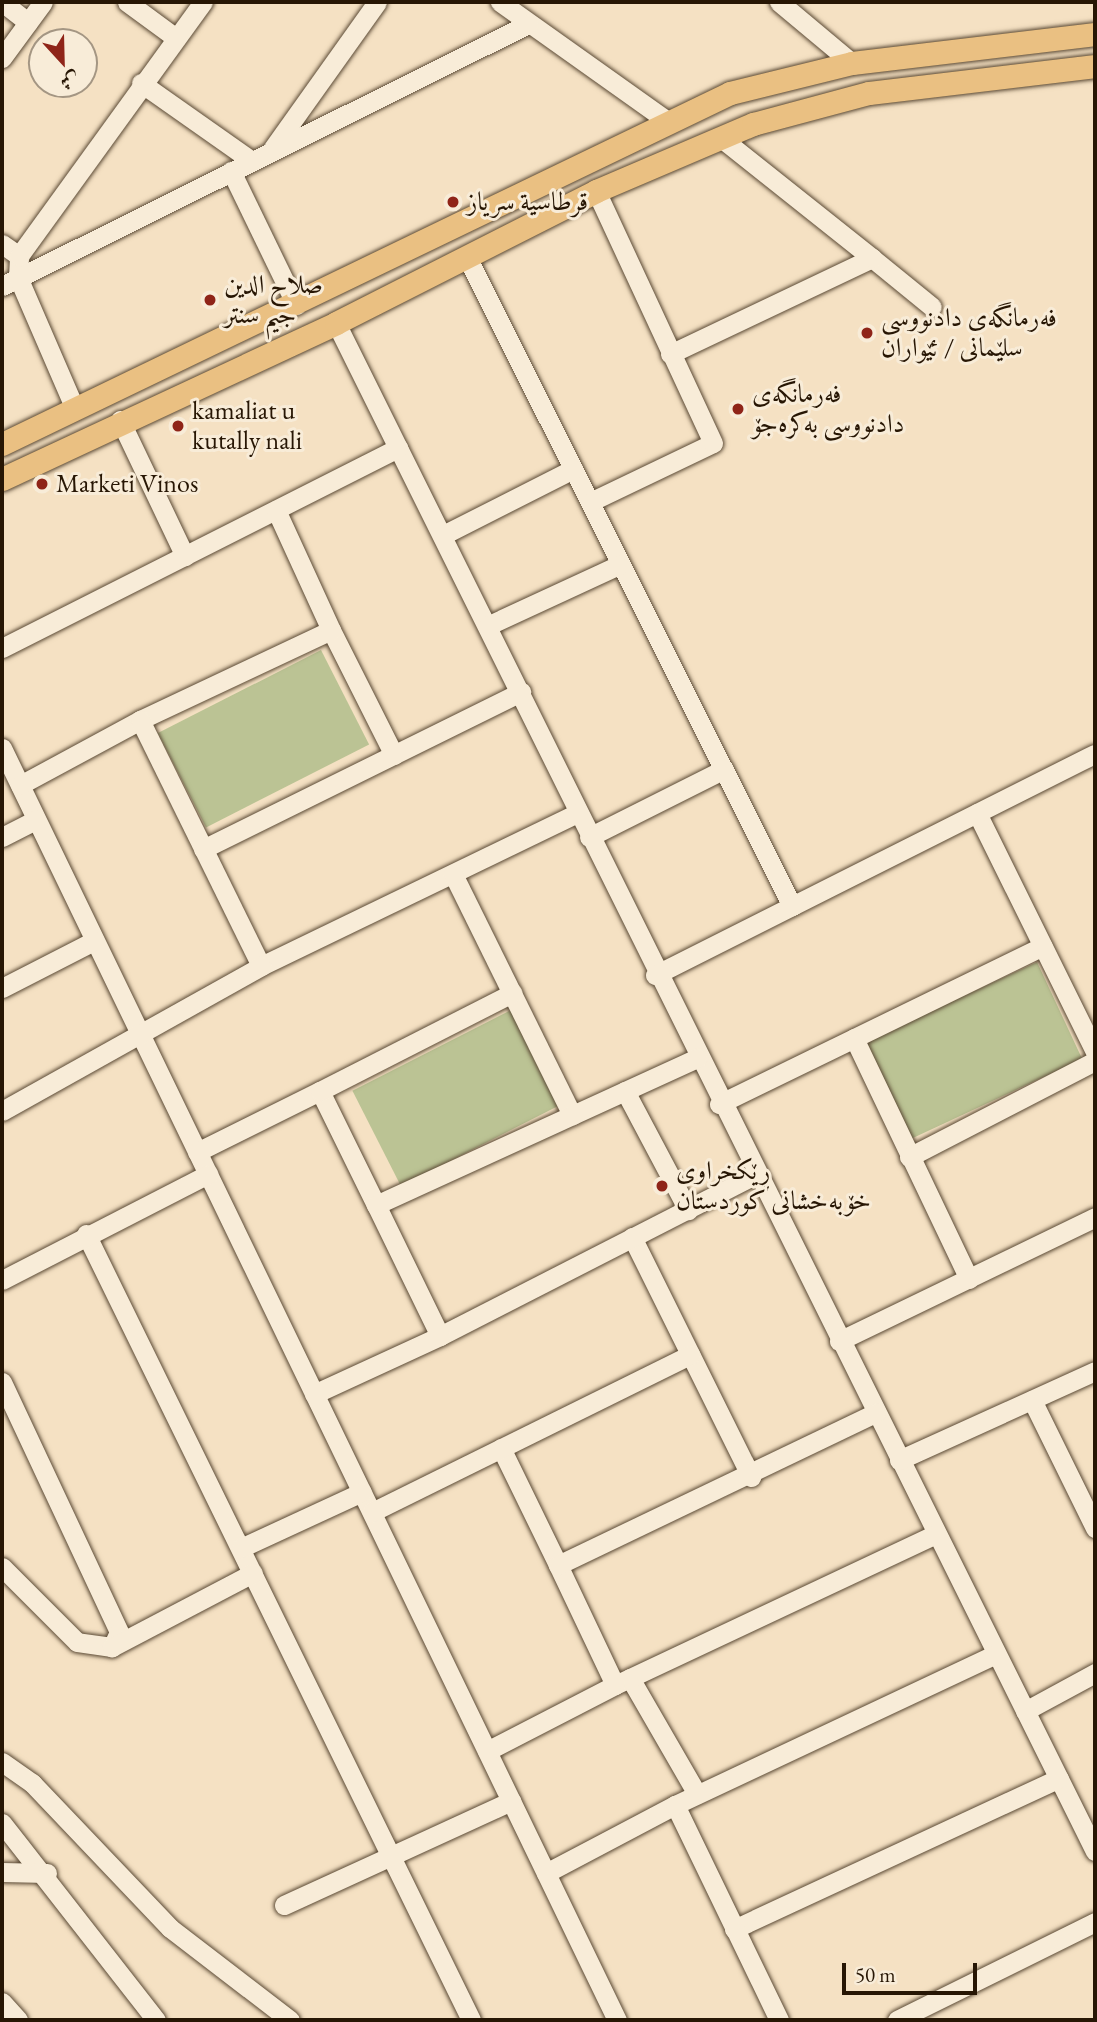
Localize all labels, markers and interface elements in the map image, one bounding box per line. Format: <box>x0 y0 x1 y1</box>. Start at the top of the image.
north arrow <box>28 28 98 98</box>
text: ش <box>57 66 84 96</box>
place label: قرطاسية سرياز <box>467 186 588 218</box>
marker: قرطاسية سرياز <box>445 194 461 210</box>
place label: صلاح الدين جيم سنتر <box>224 269 323 330</box>
marker: صلاح الدين جيم سنتر <box>202 292 218 308</box>
place label: فەرمانگەی دادنووسی سلێمانی / ئێواران <box>881 302 1057 364</box>
marker: فەرمانگەی دادنووسی سلێمانی / ئێواران <box>859 325 875 341</box>
place label: فەرمانگەی دادنووسی بەکرەجۆ <box>752 378 904 440</box>
place label: kamaliat u kutally nali <box>192 395 302 457</box>
marker: فەرمانگەی دادنووسی بەکرەجۆ <box>730 401 746 417</box>
marker: kamaliat u kutally nali <box>170 418 186 434</box>
place label: Marketi Vinos <box>56 468 198 500</box>
marker: Marketi Vinos <box>34 476 50 492</box>
place label: ڕێکخراوی خۆبەخشانی کوردستان <box>676 1155 871 1216</box>
marker: ڕێکخراوی خۆبەخشانی کوردستان <box>654 1178 670 1194</box>
scale bar <box>845 1948 980 1992</box>
text: 50 m <box>855 1961 896 1988</box>

